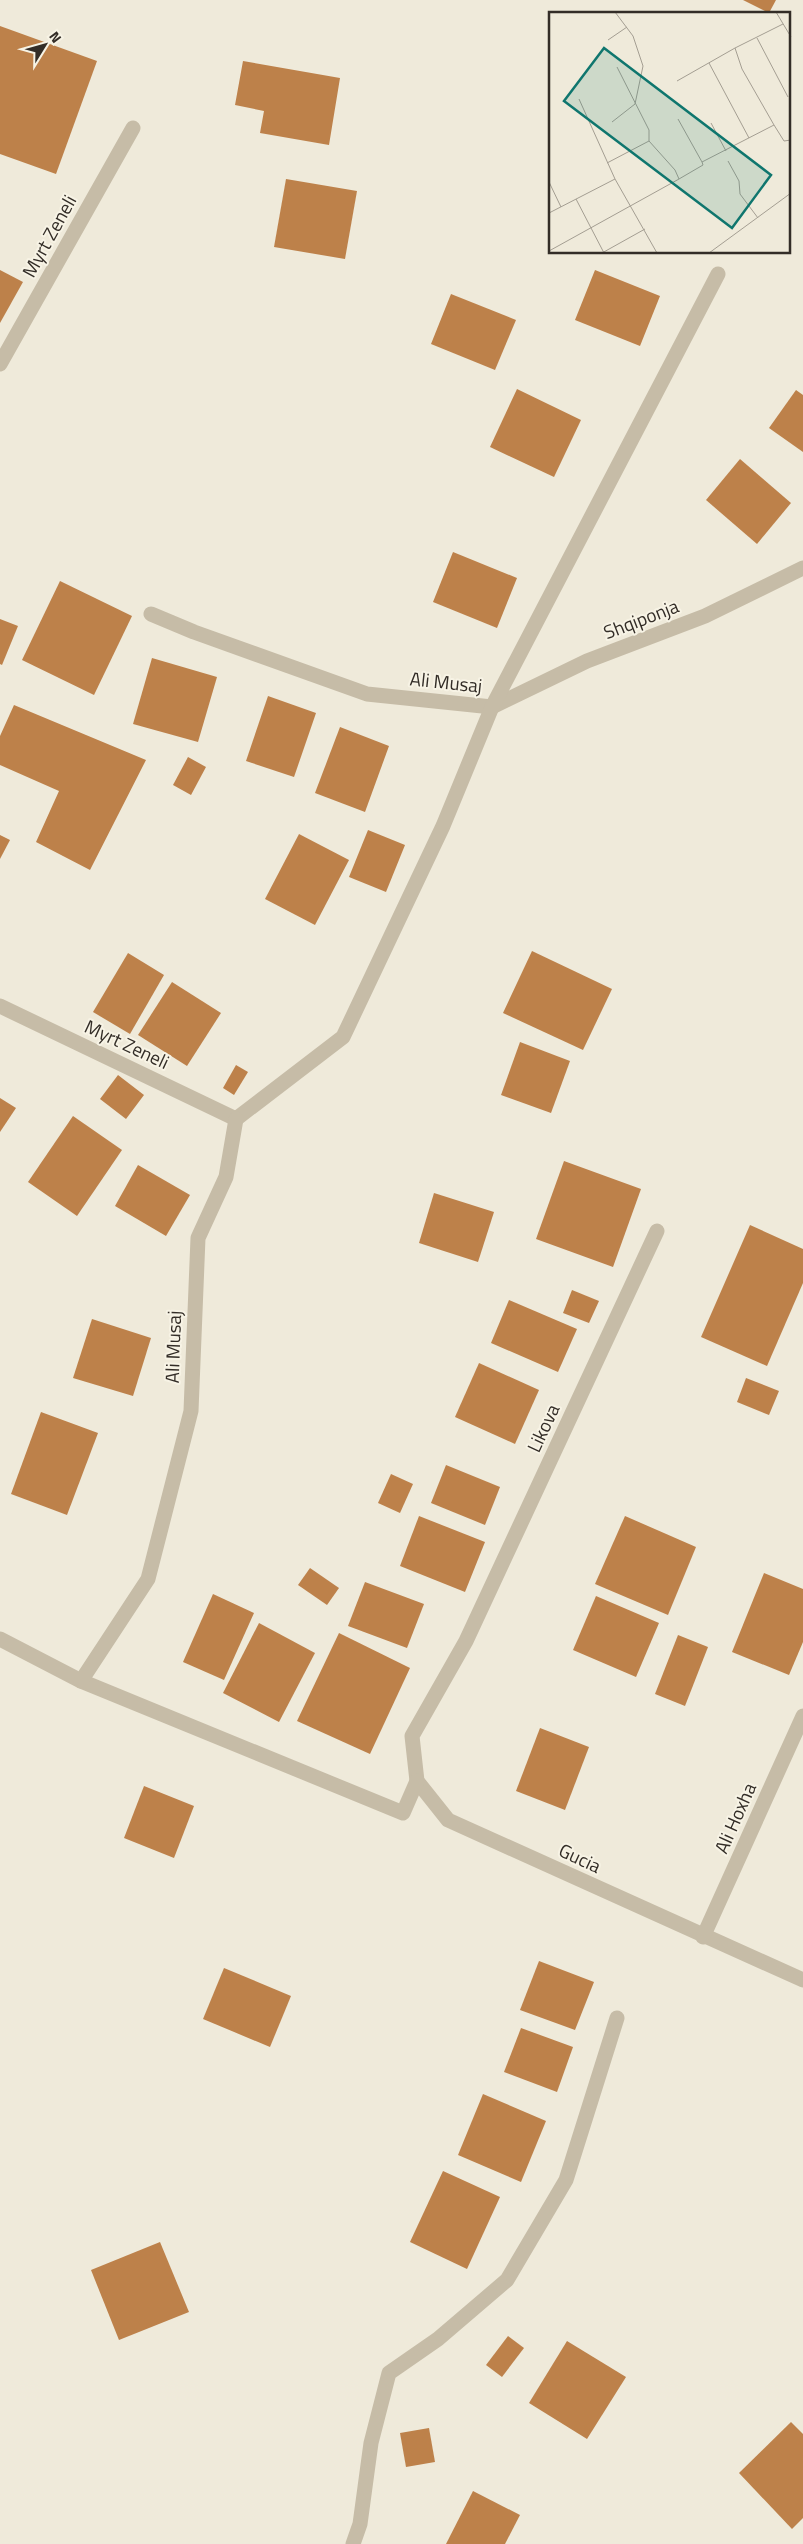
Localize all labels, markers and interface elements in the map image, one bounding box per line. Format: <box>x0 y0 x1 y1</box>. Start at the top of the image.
inset map <box>549 12 790 254</box>
north arrow <box>20 20 70 70</box>
text: N <box>44 27 67 47</box>
street label: Myrt Zeneli <box>14 189 83 282</box>
street label: Shqiponja <box>599 591 683 646</box>
street label: Ali Musaj <box>408 663 484 700</box>
street label: Myrt Zeneli <box>80 1011 174 1076</box>
street label: Ali Musaj <box>157 1310 188 1384</box>
street label: Likova <box>519 1398 567 1457</box>
street label: Ali Hoxha <box>706 1777 763 1858</box>
street label: Gucia <box>554 1835 607 1880</box>

